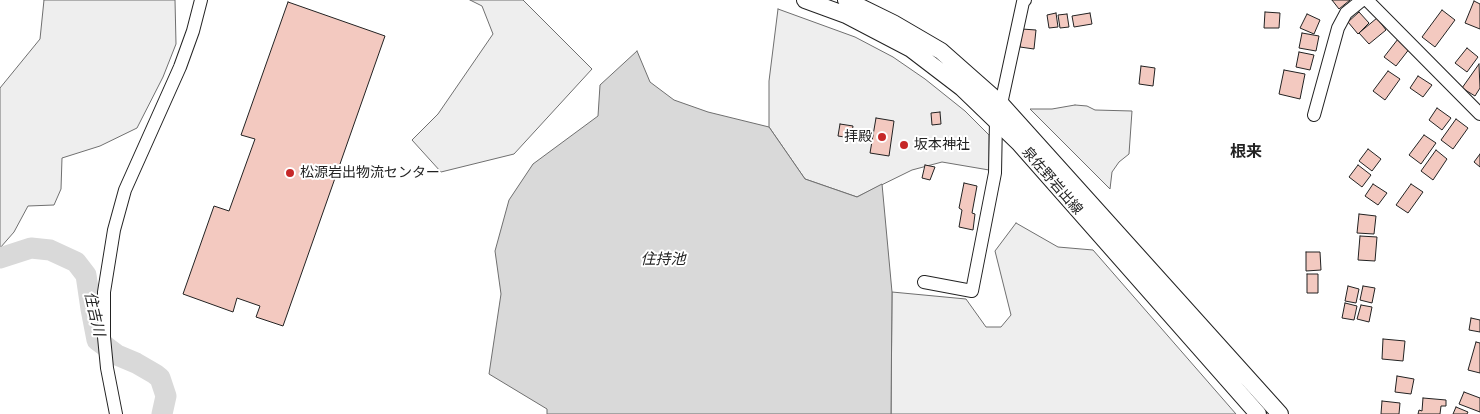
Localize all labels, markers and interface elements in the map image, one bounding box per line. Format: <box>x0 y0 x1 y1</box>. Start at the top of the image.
place label: 拝殿 <box>844 129 872 145</box>
marker: 拝殿 <box>876 131 888 143</box>
place label: 坂本神社 <box>914 137 970 153</box>
marker: 坂本神社 <box>898 139 910 151</box>
district label: 根来 <box>1230 142 1262 162</box>
street label: 泉佐野岩出線 <box>1018 144 1086 218</box>
place label: 松源岩出物流センター <box>300 165 440 181</box>
marker: 松源岩出物流センター <box>284 167 296 179</box>
water label: 住持池 <box>641 251 685 269</box>
water label: 住吉川 <box>80 290 108 338</box>

